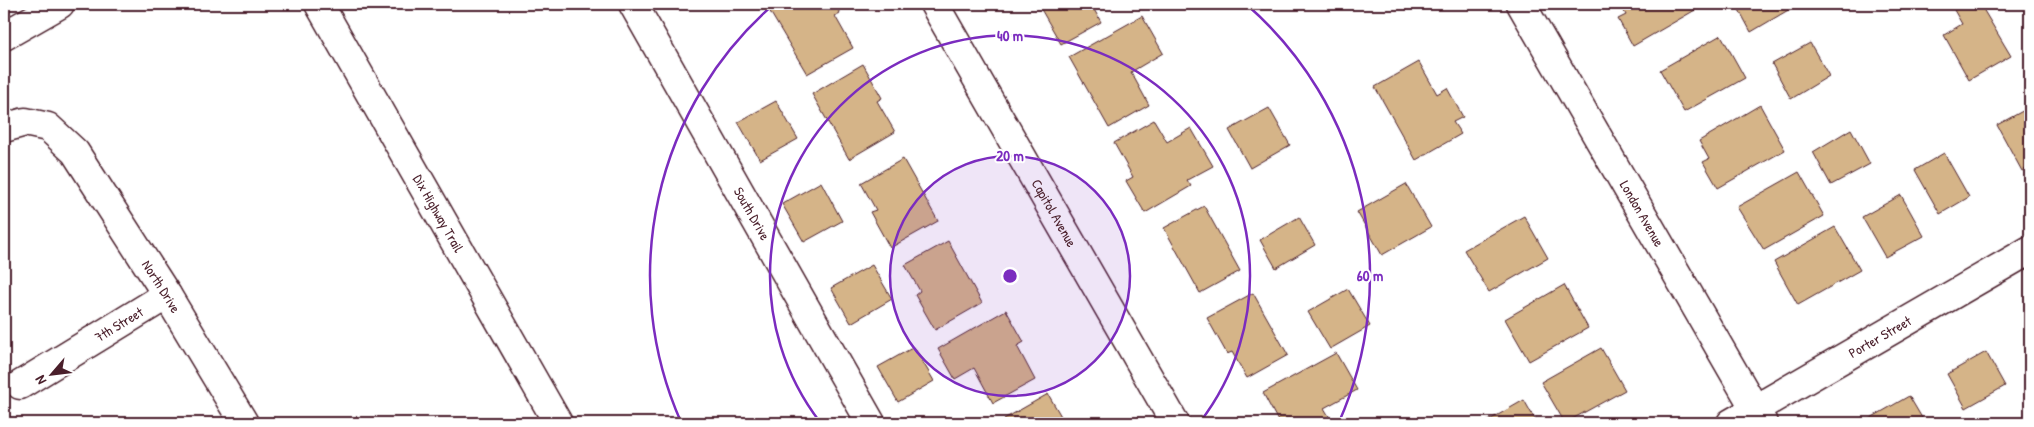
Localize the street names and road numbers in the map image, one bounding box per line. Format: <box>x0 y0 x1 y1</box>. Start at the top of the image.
street label: Dix Highway Trail <box>409 171 469 256</box>
street label: Capitol Avenue <box>1028 175 1082 250</box>
street label: London Avenue <box>1616 177 1669 250</box>
street label: South Drive <box>730 183 775 244</box>
street label: North Drive <box>138 256 186 316</box>
street label: 7th Street <box>91 302 147 346</box>
street label: Porter Street <box>1845 311 1915 362</box>

